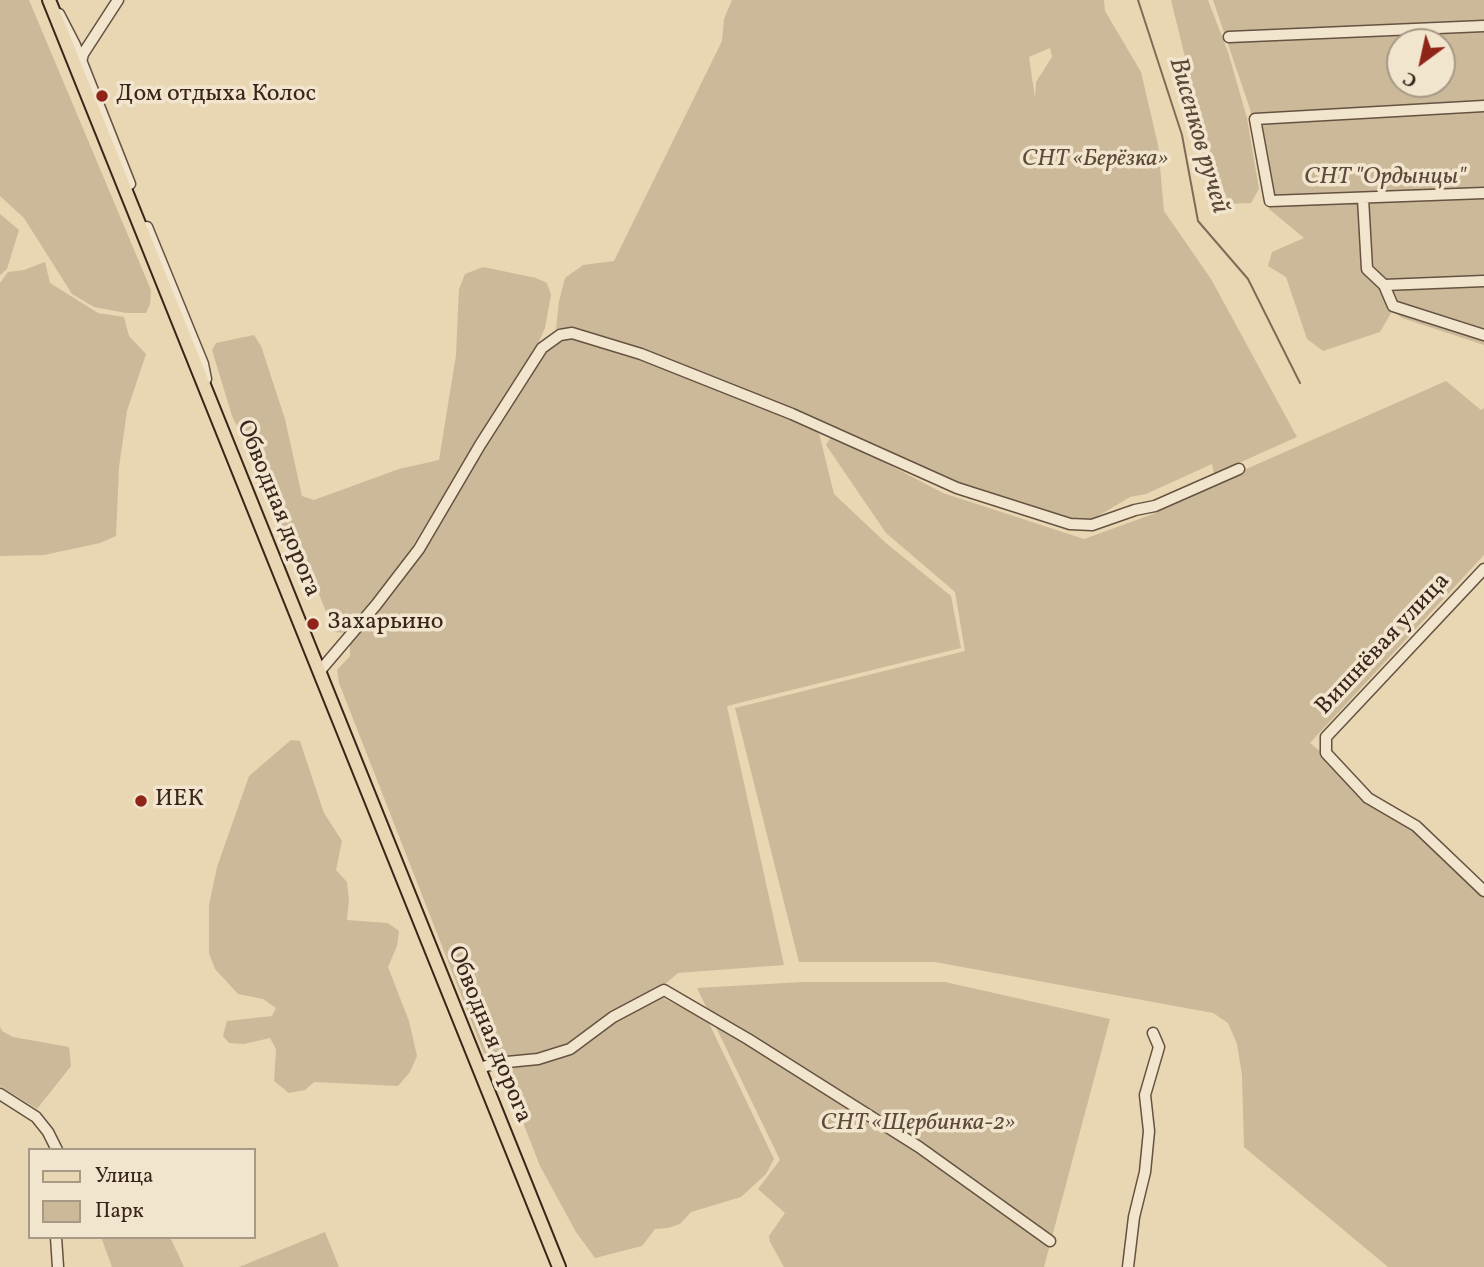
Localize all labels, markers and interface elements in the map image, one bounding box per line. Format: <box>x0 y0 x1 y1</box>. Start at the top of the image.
north arrow <box>1386 28 1456 98</box>
water label: Висенков ручей <box>1160 54 1234 218</box>
text: С <box>1398 65 1423 93</box>
place label: Дом отдыха Колос <box>116 82 316 110</box>
marker: Дом отдыха Колос <box>94 88 110 104</box>
park label: СНТ «Берёзка» <box>1022 147 1168 175</box>
park label: СНТ "Ордынцы" <box>1304 165 1466 193</box>
street label: Обводная дорога <box>228 416 326 602</box>
street label: Вишнёвая улица <box>1311 568 1457 722</box>
place label: Захарьино <box>327 610 444 638</box>
marker: Захарьино <box>305 616 321 632</box>
place label: ИЕК <box>155 787 204 815</box>
marker: ИЕК <box>133 793 149 809</box>
street label: Обводная дорога <box>439 942 537 1128</box>
park label: СНТ «Щербинка-2» <box>821 1111 1015 1139</box>
legend <box>28 1148 256 1239</box>
text: Улица <box>95 1162 153 1191</box>
text: Парк <box>95 1197 144 1226</box>

